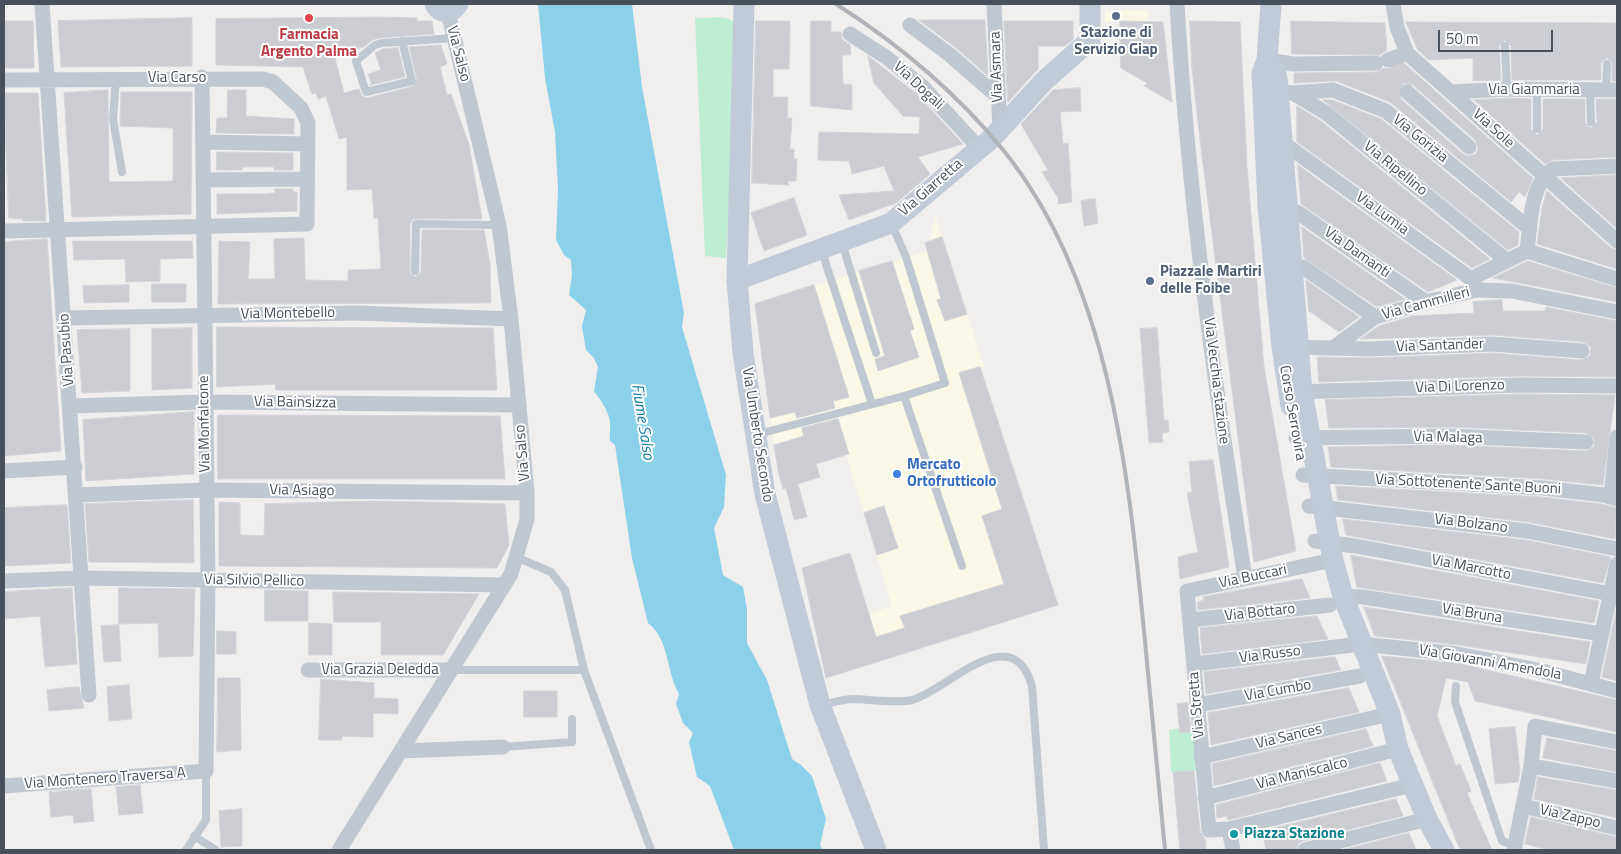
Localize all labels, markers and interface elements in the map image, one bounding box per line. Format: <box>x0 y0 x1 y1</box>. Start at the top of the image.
marker: Stazione di Servizio Giap <box>1110 10 1122 22</box>
marker: Farmacia Argento Palma <box>303 12 315 24</box>
scale bar <box>1441 20 1556 52</box>
street label: Via Salso <box>442 24 474 84</box>
place label: Stazione di Servizio Giap <box>1074 24 1158 59</box>
place label: Farmacia Argento Palma <box>261 26 357 61</box>
text: 50 m <box>1446 27 1479 50</box>
street label: Via Asmara <box>987 31 1007 103</box>
street label: Via Dogali <box>889 58 947 114</box>
street label: Via Carso <box>148 69 206 87</box>
street label: Via Giammaria <box>1488 81 1580 99</box>
street label: Via Sole <box>1468 106 1518 152</box>
street label: Via Gorizia <box>1389 111 1451 167</box>
street label: Via Ripellino <box>1359 138 1431 200</box>
street label: Via Giarretta <box>895 155 967 221</box>
street label: Via Lumia <box>1352 189 1412 239</box>
street label: Via Damanti <box>1320 224 1394 282</box>
place label: Piazzale Martiri delle Foibe <box>1160 263 1262 298</box>
marker: Piazzale Martiri delle Foibe <box>1144 275 1156 287</box>
street label: Via Cammilleri <box>1380 284 1472 324</box>
street label: Via Montebello <box>241 304 335 324</box>
street label: Via Pasubio <box>55 313 79 387</box>
street label: Via Vecchia stazione <box>1199 317 1233 445</box>
street label: Via Santander <box>1396 335 1484 357</box>
street label: Corso Serrovira <box>1275 364 1309 462</box>
street label: Via Umberto Secondo <box>737 366 777 504</box>
street label: Via Monfalcone <box>195 375 215 473</box>
street label: Via Di Lorenzo <box>1415 376 1505 398</box>
water label: Fiume Salso <box>627 383 657 461</box>
street label: Via Bainsizza <box>254 393 336 413</box>
street label: Via Salso <box>512 424 534 482</box>
street label: Via Malaga <box>1413 428 1483 448</box>
place label: Mercato Ortofrutticolo <box>907 456 996 491</box>
marker: Mercato Ortofrutticolo <box>891 468 903 480</box>
street label: Via Sottotenente Sante Buoni <box>1375 471 1561 499</box>
street label: Via Asiago <box>269 481 335 501</box>
street label: Via Bolzano <box>1433 511 1509 537</box>
street label: Via Marcotto <box>1430 551 1512 585</box>
street label: Via Buccari <box>1217 561 1289 593</box>
street label: Via Silvio Pellico <box>204 571 304 591</box>
street label: Via Bottaro <box>1224 600 1296 626</box>
street label: Via Bruna <box>1441 600 1503 628</box>
street label: Via Russo <box>1238 642 1302 668</box>
street label: Via Giovanni Amendola <box>1417 642 1563 684</box>
street label: Via Grazia Deledda <box>321 661 439 679</box>
street label: Via Stretta <box>1185 671 1209 739</box>
street label: Via Cumbo <box>1243 676 1313 706</box>
street label: Via Sances <box>1254 721 1324 753</box>
street label: Via Maniscalco <box>1255 754 1349 794</box>
street label: Via Montenero Traversa A <box>24 764 186 794</box>
street label: Via Zappo <box>1538 801 1602 833</box>
place label: Piazza Stazione <box>1244 825 1345 843</box>
marker: Piazza Stazione <box>1228 828 1240 840</box>

